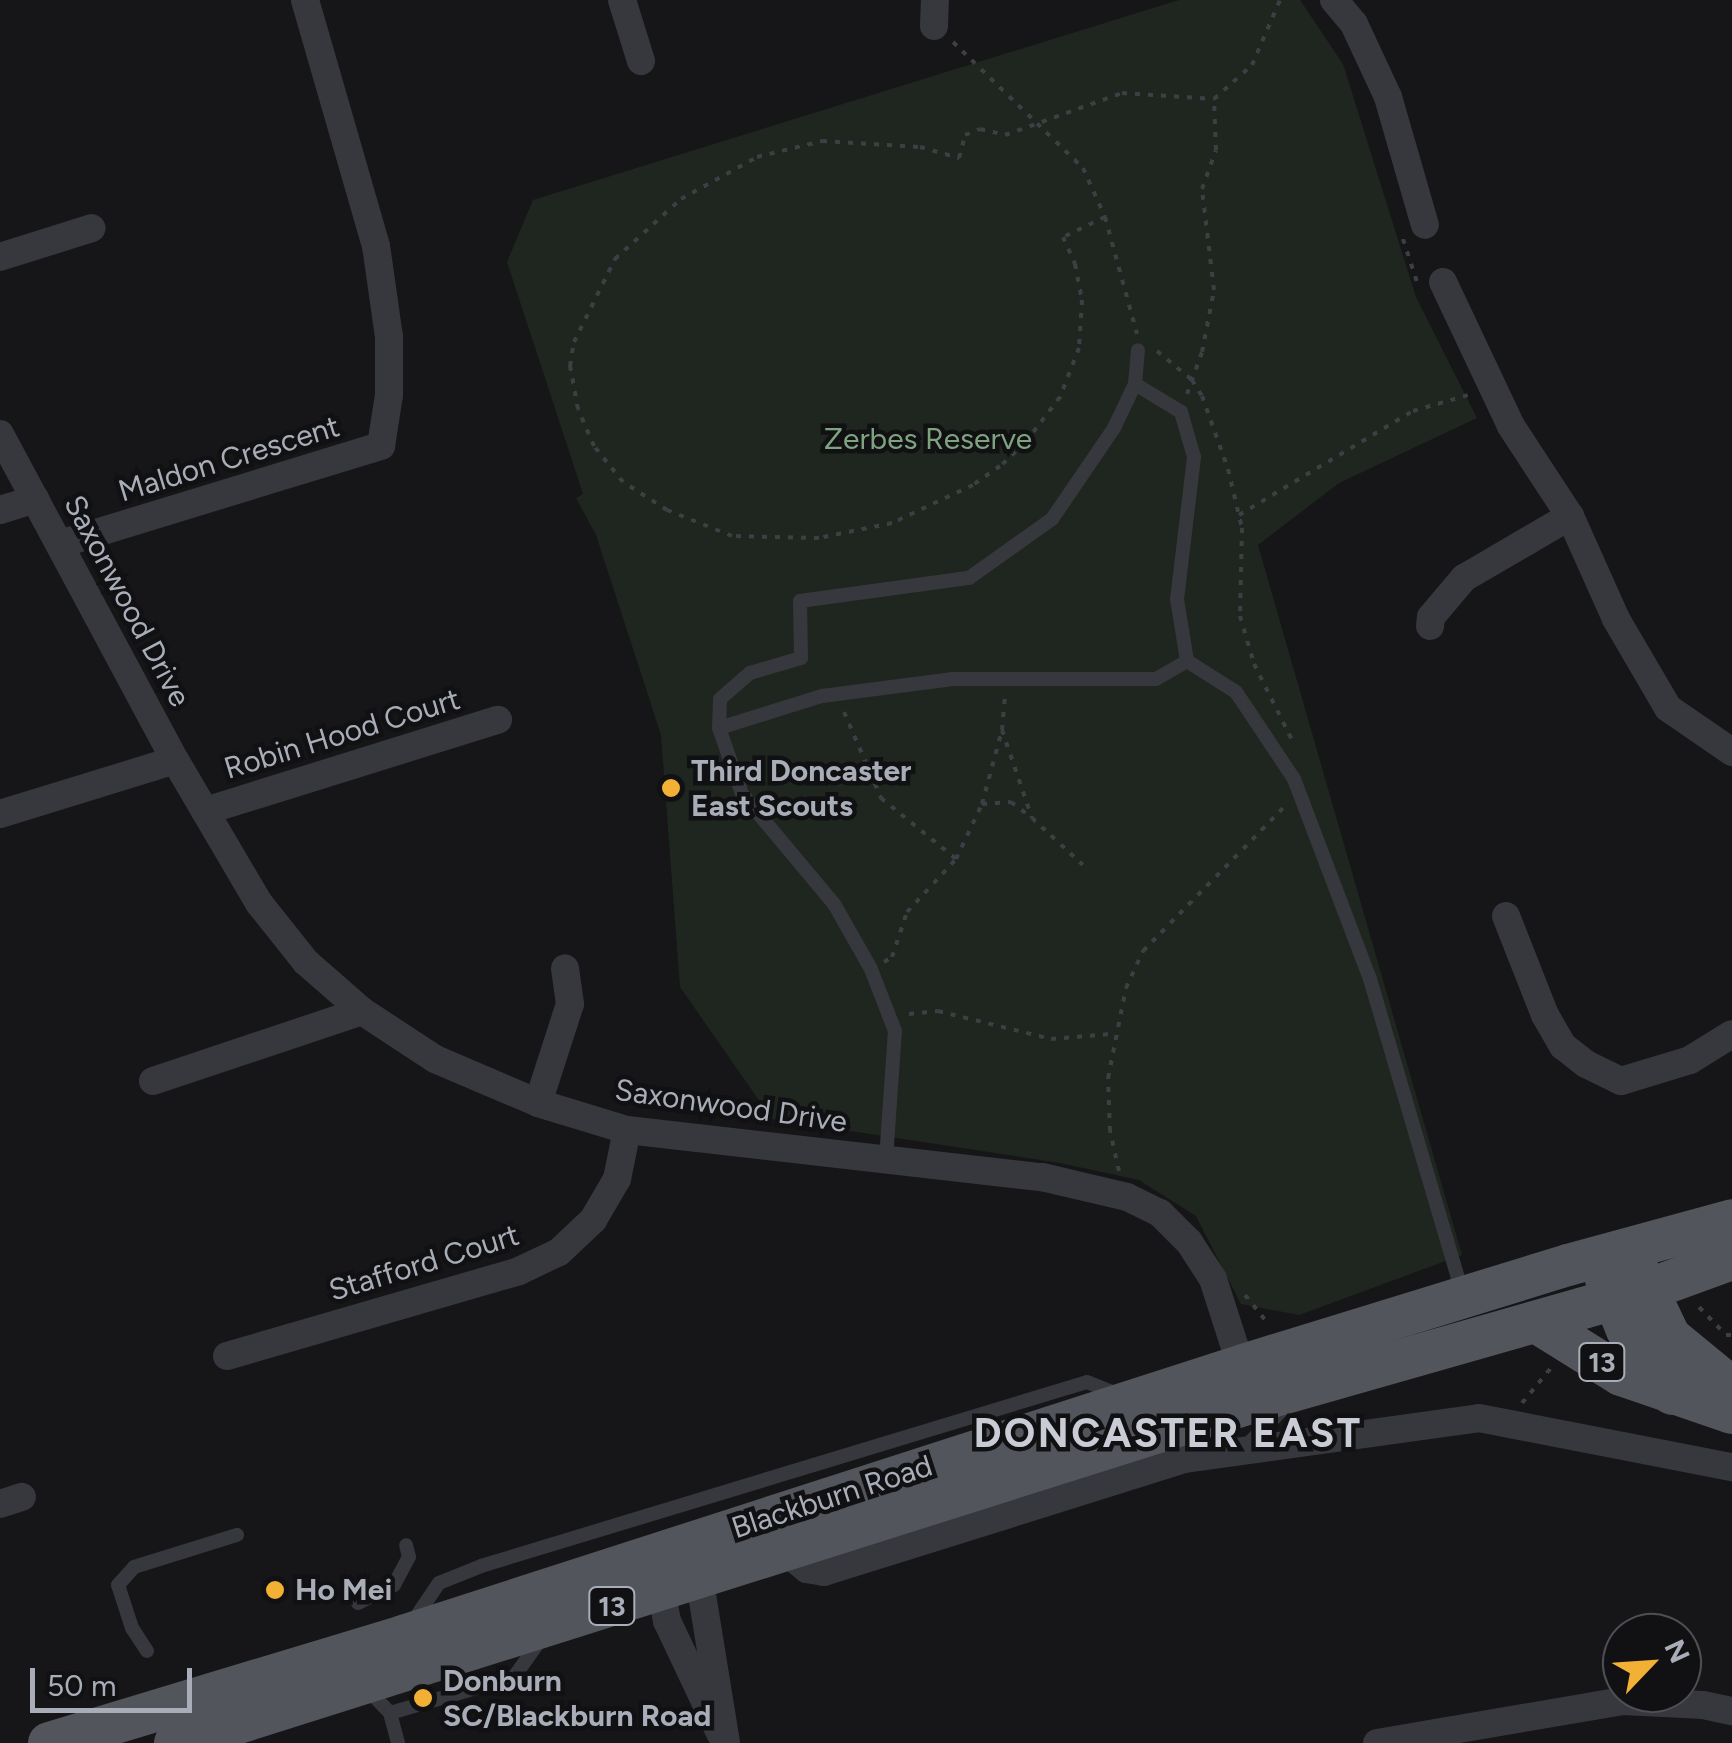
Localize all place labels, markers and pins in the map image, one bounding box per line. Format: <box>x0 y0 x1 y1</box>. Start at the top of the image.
place label: Third Doncaster East Scouts <box>691 753 911 824</box>
marker: Third Doncaster East Scouts <box>660 777 682 799</box>
place label: Ho Mei <box>295 1572 392 1608</box>
marker: Ho Mei <box>264 1579 286 1601</box>
place label: Donburn SC/Blackburn Road <box>443 1663 711 1734</box>
marker: Donburn SC/Blackburn Road <box>412 1687 434 1709</box>

